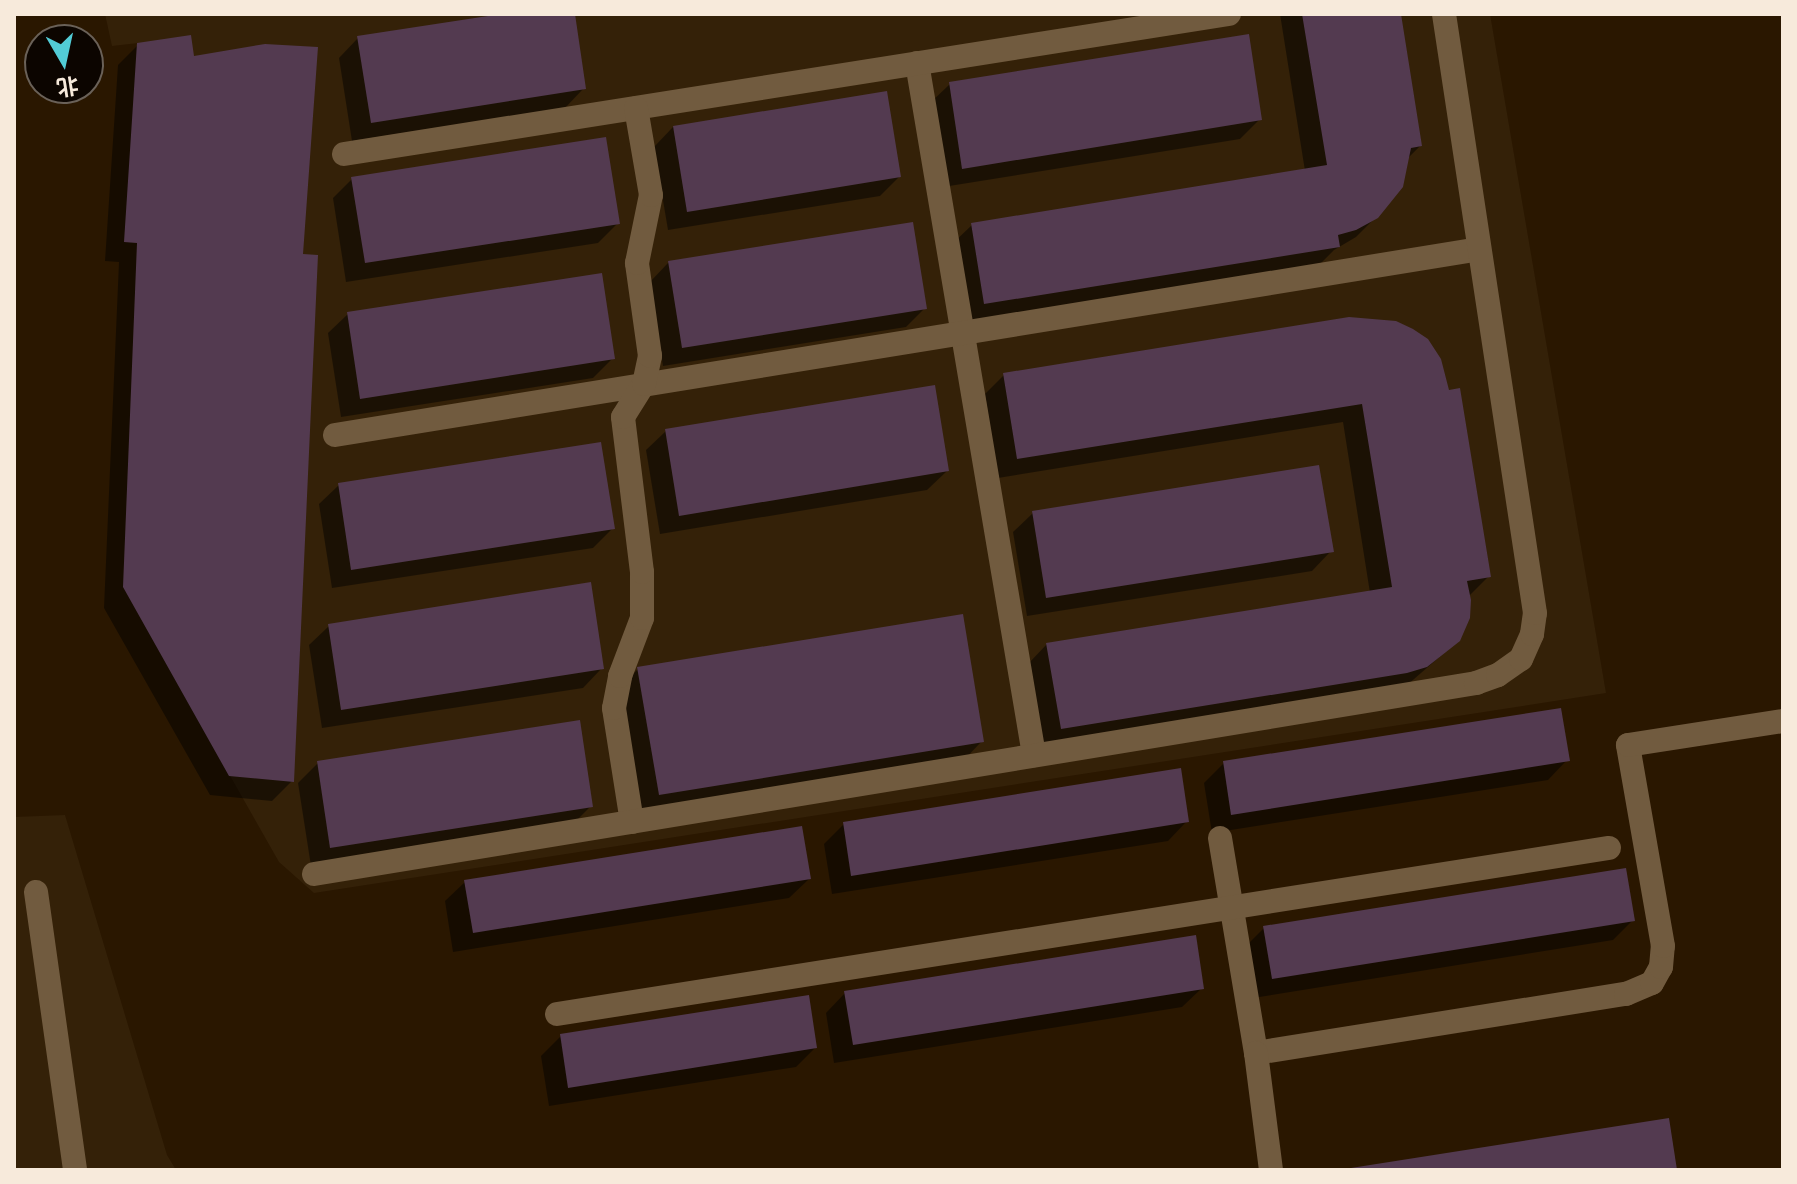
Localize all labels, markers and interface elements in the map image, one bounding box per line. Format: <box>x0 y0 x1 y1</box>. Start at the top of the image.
north arrow <box>24 24 104 104</box>
text: 北 <box>55 71 81 101</box>

